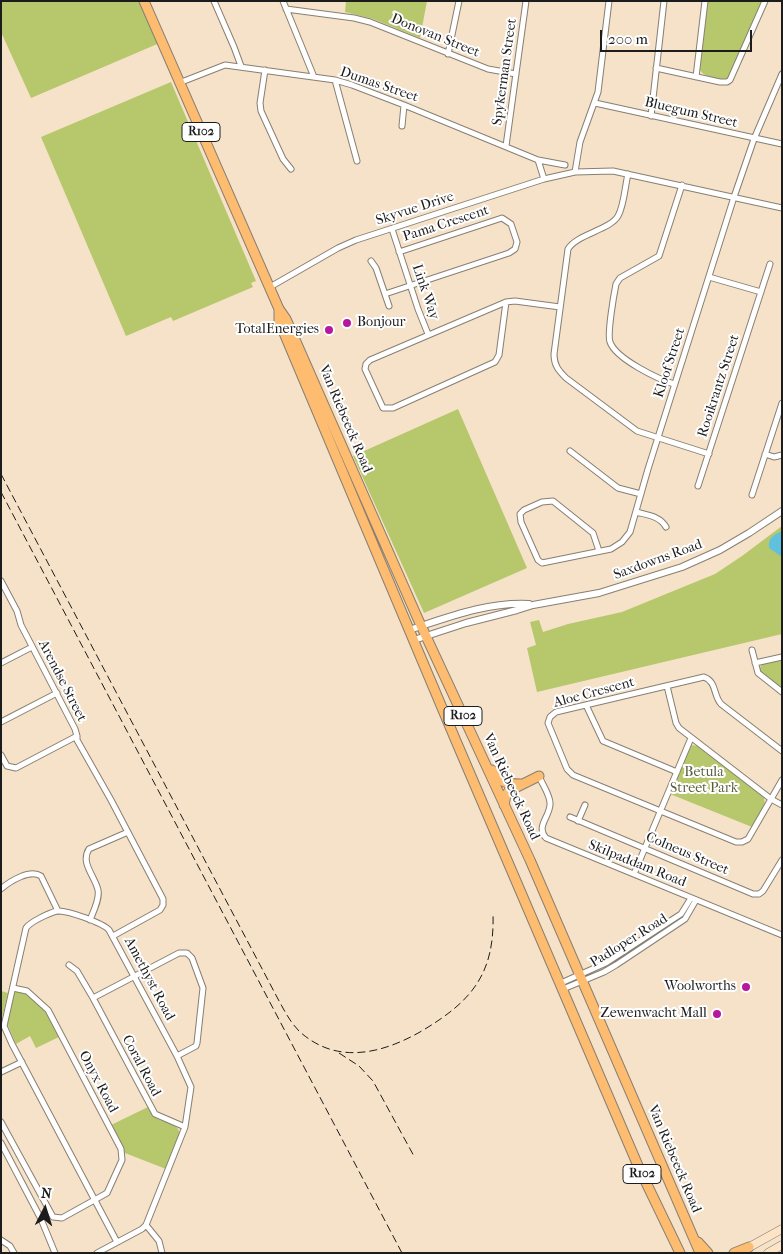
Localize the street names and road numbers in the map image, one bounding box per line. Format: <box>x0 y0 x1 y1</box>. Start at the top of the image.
street label: Donovan Street <box>388 11 482 61</box>
street label: Spykerman Street <box>489 17 521 127</box>
street label: Dumas Street <box>338 64 420 106</box>
street label: Bluegum Street <box>643 94 739 132</box>
road number: R102 <box>182 122 220 142</box>
street label: Skyvue Drive <box>374 189 456 229</box>
street label: Pama Crescent <box>401 202 491 246</box>
street label: Link Way <box>408 262 442 322</box>
street label: Kloof Street <box>651 326 689 400</box>
street label: Rooikrantz Street <box>694 332 744 440</box>
street label: Van Riebeeck Road <box>315 362 375 476</box>
street label: Saxdowns Road <box>611 536 705 584</box>
street label: Arendse Street <box>34 637 90 725</box>
street label: Aloe Crescent <box>552 674 636 712</box>
road number: R102 <box>444 706 482 726</box>
street label: Van Riebeeck Road <box>479 731 543 843</box>
street label: Colneus Street <box>643 829 731 879</box>
street label: Skilpaddam Road <box>586 837 688 891</box>
street label: Padloper Road <box>587 911 671 971</box>
street label: Amethyst Road <box>120 935 178 1023</box>
street label: Coral Road <box>118 1033 164 1099</box>
street label: Onyx Road <box>75 1048 121 1116</box>
street label: Van Riebeeck Road <box>644 1102 704 1216</box>
road number: R102 <box>623 1164 661 1184</box>

